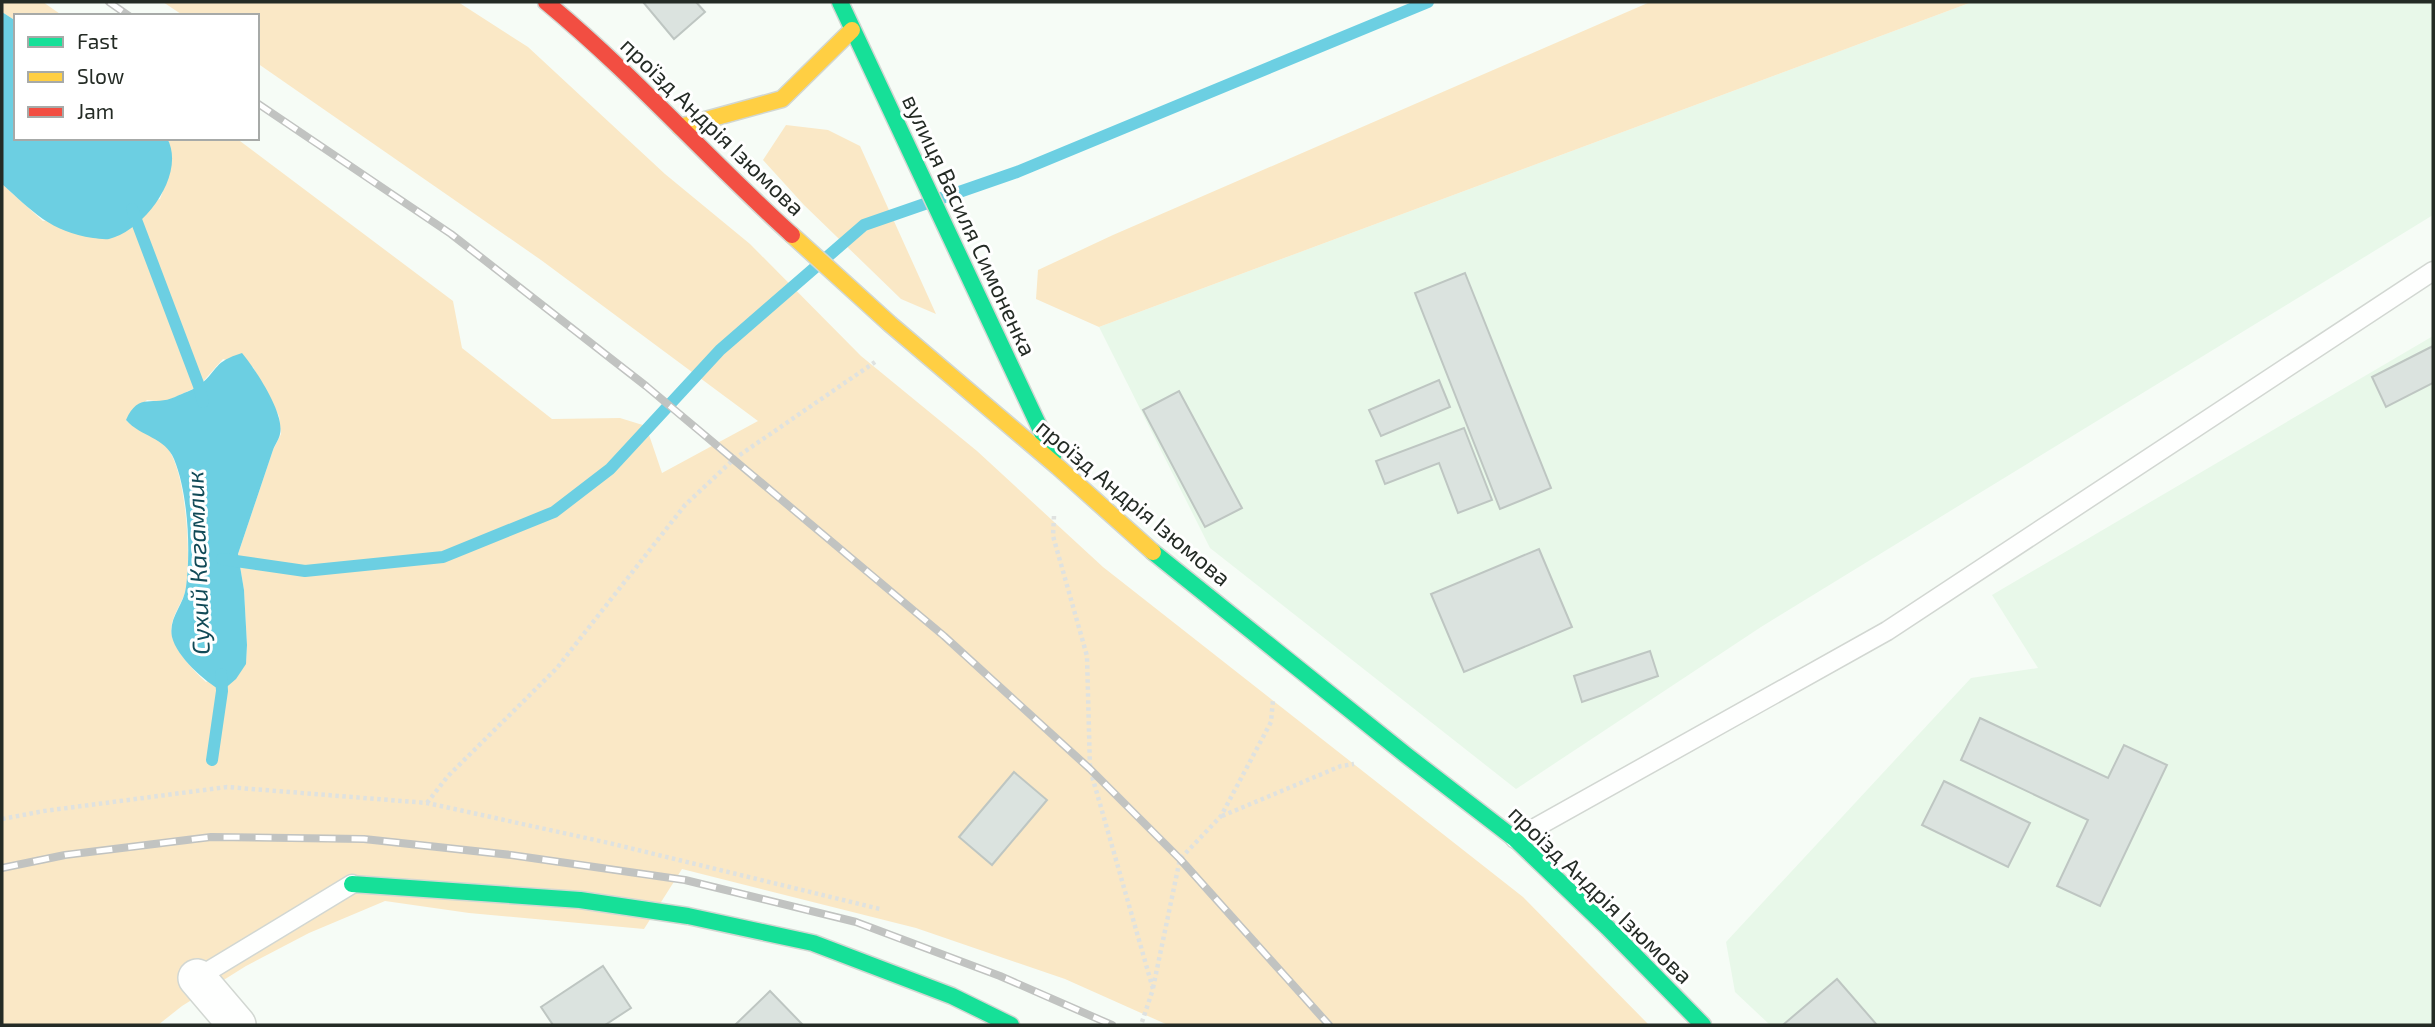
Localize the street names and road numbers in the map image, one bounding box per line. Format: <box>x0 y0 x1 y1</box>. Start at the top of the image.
street label: проїзд Андрія Ізюмова <box>615 31 811 221</box>
street label: вулиця Василя Симоненка <box>896 90 1043 361</box>
street label: проїзд Андрія Ізюмова <box>1031 413 1237 591</box>
street label: проїзд Андрія Ізюмова <box>1503 799 1699 989</box>

